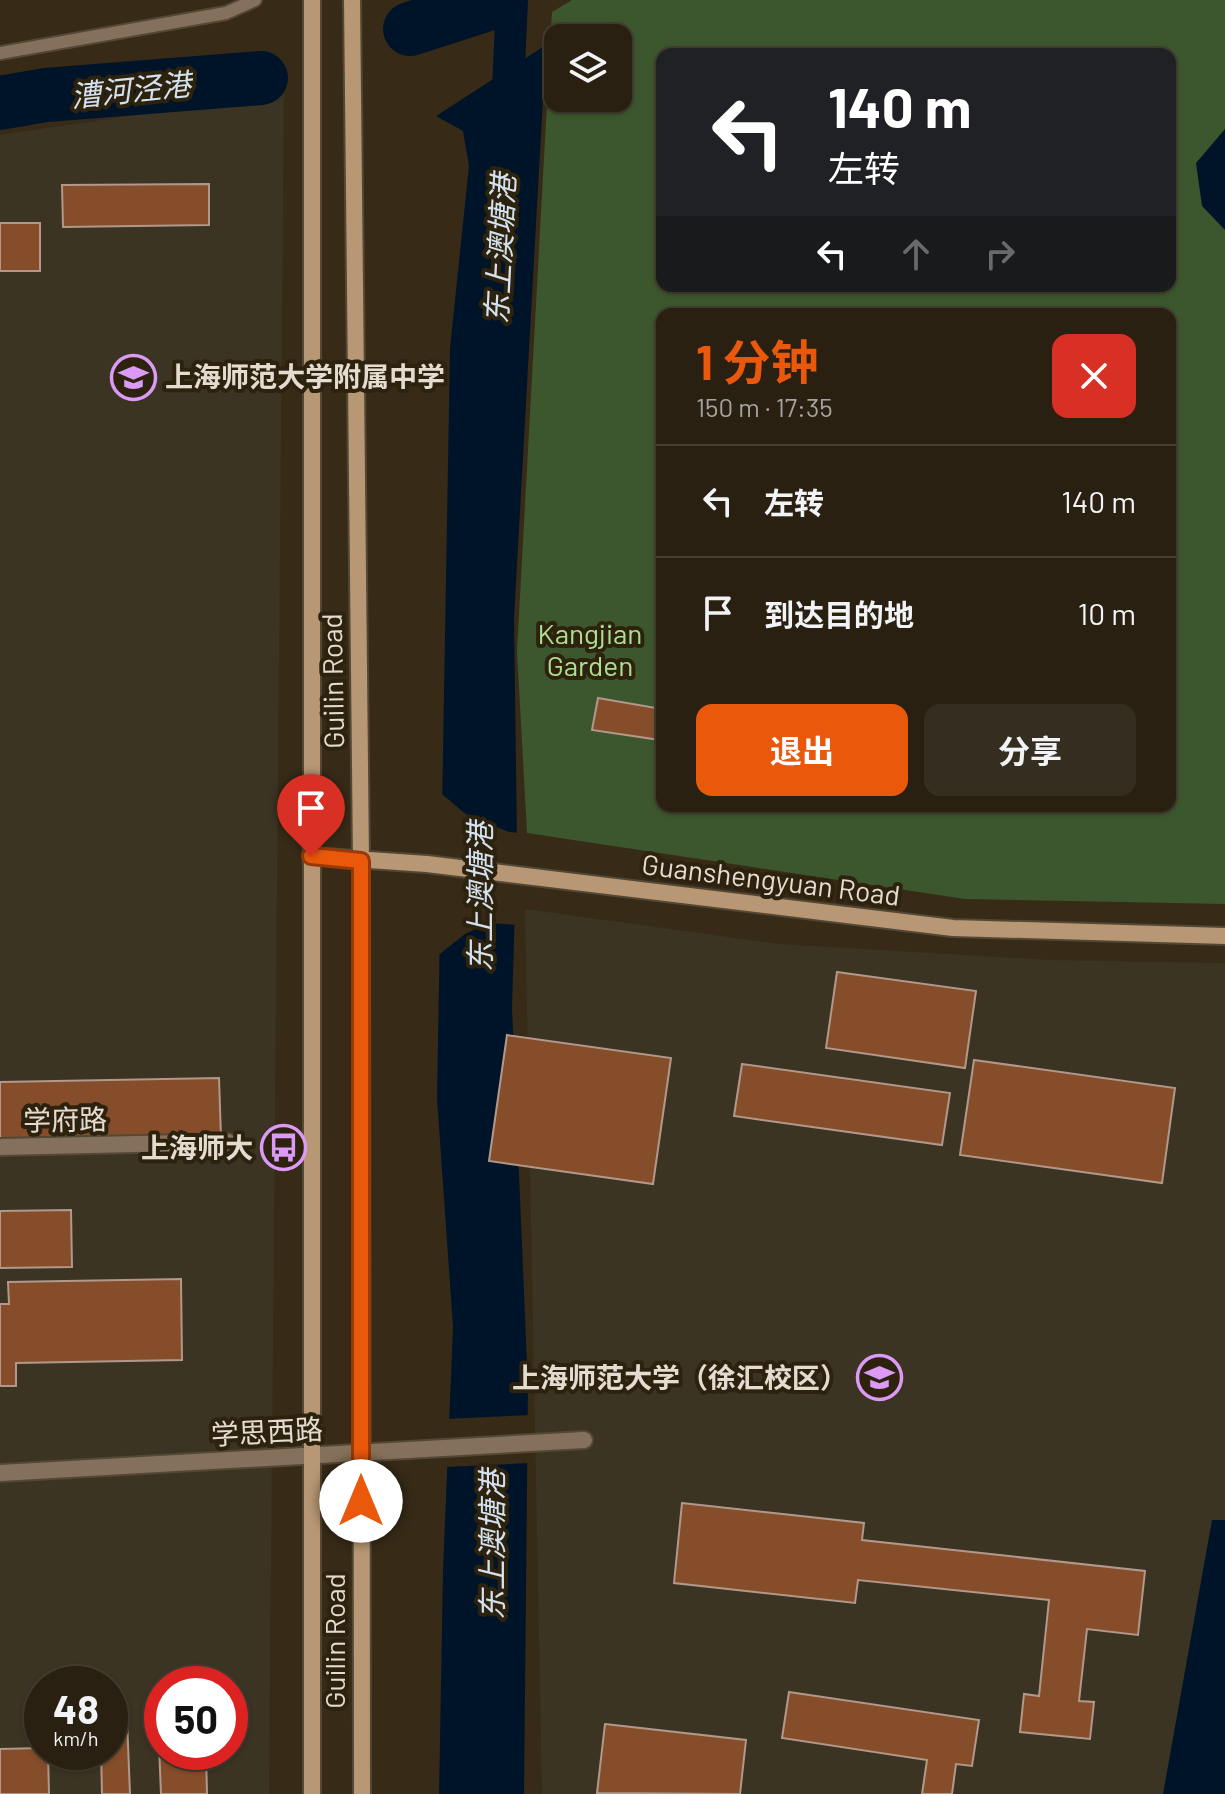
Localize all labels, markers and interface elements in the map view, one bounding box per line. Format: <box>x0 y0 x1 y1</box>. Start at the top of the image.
map controls <box>544 24 632 112</box>
button: layers <box>544 24 632 112</box>
water label: 漕河泾港 <box>69 64 196 113</box>
text: 140 m <box>828 72 972 139</box>
icon: left <box>696 80 800 184</box>
text: 左转 <box>828 146 900 189</box>
water label: 东上澳塘港 <box>477 169 521 325</box>
icon: left <box>810 232 854 276</box>
icon: ahead <box>894 232 938 276</box>
icon: right <box>978 232 1022 276</box>
text: 1 分钟 <box>696 332 819 390</box>
button: close <box>1052 334 1136 418</box>
school or university icon: 上海师范大学附属中学 <box>110 353 158 401</box>
place label: 上海师范大学附属中学 <box>165 359 445 393</box>
text: 150 m · 17:35 <box>696 391 833 422</box>
icon: left <box>696 479 740 523</box>
text: 140 m <box>1061 483 1136 519</box>
text: 左转 <box>764 484 824 520</box>
icon: arrive <box>696 591 740 635</box>
text: 10 m <box>1078 595 1136 631</box>
text: 到达目的地 <box>764 596 914 632</box>
street label: Guilin Road <box>314 613 350 749</box>
park label: Kangjian Garden <box>538 616 642 682</box>
button: 退出 <box>696 704 908 796</box>
button: 分享 <box>924 704 1136 796</box>
pin <box>277 774 345 856</box>
icon: arrive <box>289 786 333 830</box>
water label: 东上澳塘港 <box>461 818 497 972</box>
street label: Guanshengyuan Road <box>640 846 902 912</box>
street label: 学府路 <box>23 1101 107 1137</box>
bus stop icon: 上海师大 <box>260 1124 308 1172</box>
place label: 上海师大 <box>141 1130 253 1164</box>
school or university icon: 上海师范大学（徐汇校区） <box>855 1354 903 1402</box>
place label: 上海师范大学（徐汇校区） <box>512 1360 848 1394</box>
street label: 学思西路 <box>210 1411 324 1451</box>
position arrow <box>319 1459 403 1543</box>
water label: 东上澳塘港 <box>473 1466 509 1620</box>
street label: Guilin Road <box>317 1573 351 1709</box>
speed limit sign: 50 <box>144 1666 248 1770</box>
text: 48 <box>53 1684 99 1732</box>
text: km/h <box>53 1726 99 1750</box>

